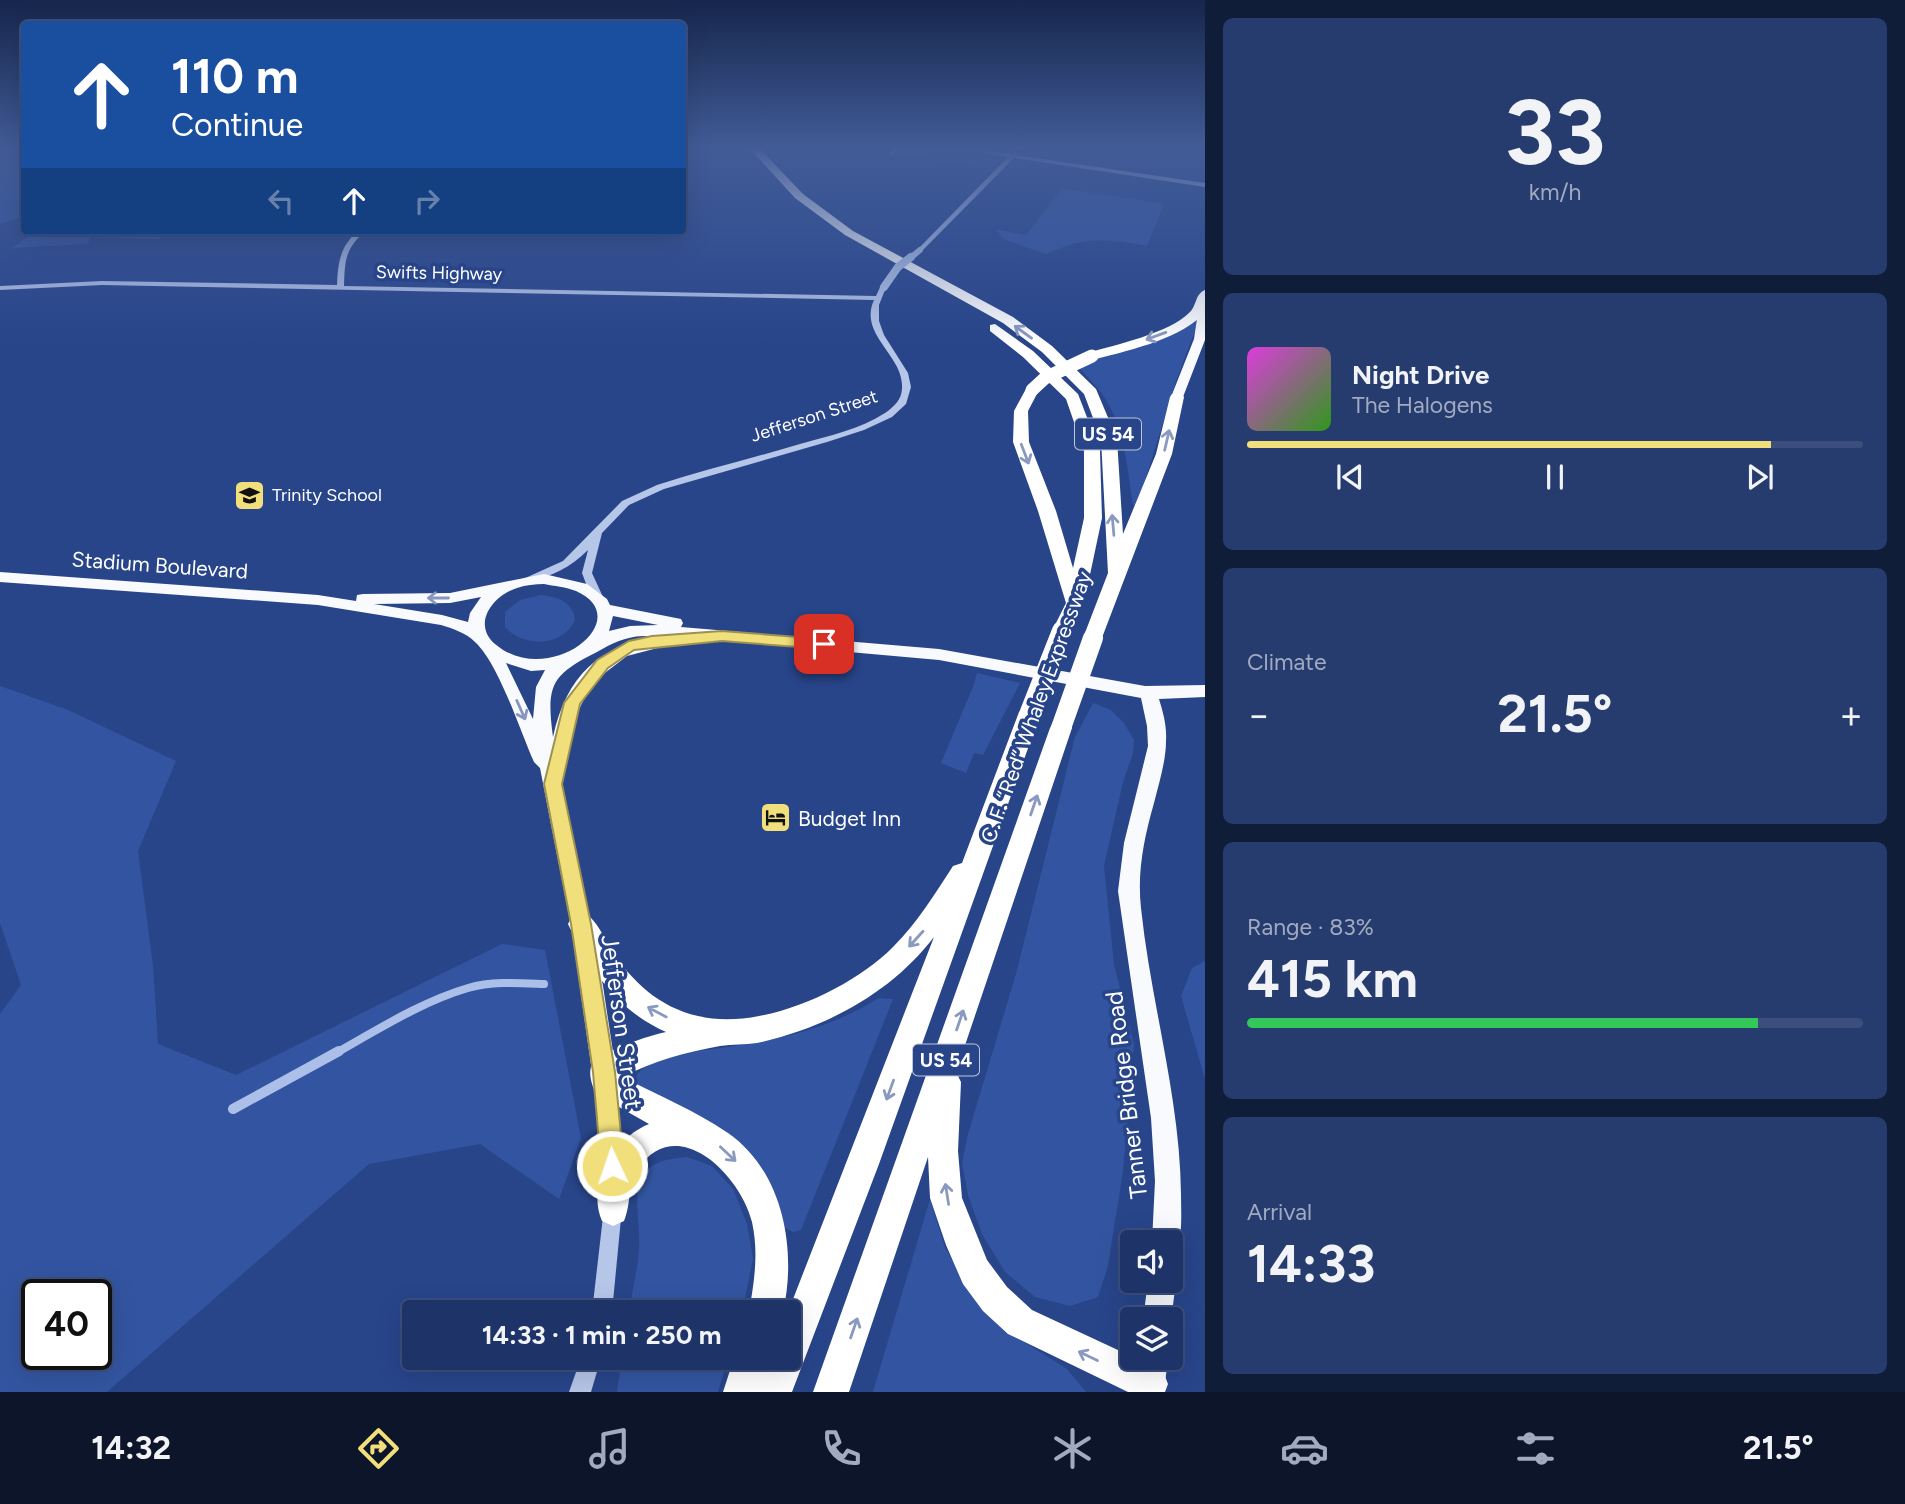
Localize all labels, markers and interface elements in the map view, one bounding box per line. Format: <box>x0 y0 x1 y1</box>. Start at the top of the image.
text: 110 m <box>171 46 299 105</box>
icon: ahead <box>56 49 147 140</box>
text: 33 <box>1504 78 1606 187</box>
text: Continue <box>171 106 303 144</box>
text: km/h <box>1529 178 1581 206</box>
icon: left <box>262 182 300 220</box>
icon: ahead <box>335 182 373 220</box>
icon: right <box>408 182 446 220</box>
street label: Swifts Highway <box>376 261 503 285</box>
one-way arrow <box>1014 325 1033 339</box>
one-way arrow <box>1146 330 1167 343</box>
text: Night Drive <box>1352 359 1489 391</box>
street label: Jefferson Street <box>748 385 880 447</box>
text: The Halogens <box>1352 391 1493 419</box>
road number: US 54 <box>1075 418 1141 449</box>
one-way arrow <box>1161 429 1174 452</box>
one-way arrow <box>1020 443 1033 465</box>
icon: previous <box>1331 458 1369 496</box>
icon: pause <box>1536 458 1574 496</box>
icon: next <box>1741 458 1779 496</box>
school or university icon: Trinity School <box>232 478 266 512</box>
place label: Trinity School <box>272 484 382 506</box>
one-way arrow <box>1107 514 1120 537</box>
street label: Stadium Boulevard <box>71 546 249 584</box>
street label: C. F. “Red” Whaley Expressway <box>975 568 1097 846</box>
one-way arrow <box>427 591 450 605</box>
pin <box>794 614 854 674</box>
icon: arrive <box>805 625 843 663</box>
text: Climate <box>1247 648 1326 676</box>
text: 21.5° <box>1498 683 1612 745</box>
text: − <box>1247 692 1271 738</box>
text: + <box>1839 692 1863 738</box>
one-way arrow <box>514 699 528 720</box>
one-way arrow <box>1029 794 1041 816</box>
hotel icon: Budget Inn <box>758 801 792 835</box>
place label: Budget Inn <box>798 806 901 831</box>
text: Range · 83% <box>1247 913 1374 941</box>
one-way arrow <box>908 930 925 947</box>
street label: Jefferson Street <box>595 933 649 1111</box>
text: 415 km <box>1247 948 1418 1010</box>
street label: Tanner Bridge Road <box>1099 990 1153 1200</box>
one-way arrow <box>647 1005 668 1018</box>
one-way arrow <box>954 1009 967 1031</box>
road number: US 54 <box>913 1044 979 1076</box>
one-way arrow <box>883 1079 896 1101</box>
position arrow <box>575 1129 649 1203</box>
one-way arrow <box>720 1146 737 1163</box>
one-way arrow <box>940 1183 953 1206</box>
text: Arrival <box>1247 1198 1312 1226</box>
map controls <box>1120 1230 1183 1370</box>
button: sound <box>1120 1230 1183 1293</box>
text: 14:33 <box>1247 1233 1375 1295</box>
speed limit sign: 40 <box>21 1279 112 1370</box>
button: layers <box>1120 1307 1183 1370</box>
one-way arrow <box>849 1317 861 1339</box>
text: 14:33 · 1 min · 250 m <box>482 1319 721 1351</box>
one-way arrow <box>1078 1349 1099 1362</box>
icon: directions <box>354 1424 403 1473</box>
icon: music <box>585 1424 634 1473</box>
icon: phone <box>817 1424 866 1473</box>
icon: climate <box>1048 1424 1097 1473</box>
icon: car <box>1280 1424 1329 1473</box>
icon: filters <box>1511 1424 1560 1473</box>
text: 14:32 <box>91 1429 171 1467</box>
text: 21.5° <box>1743 1429 1814 1467</box>

